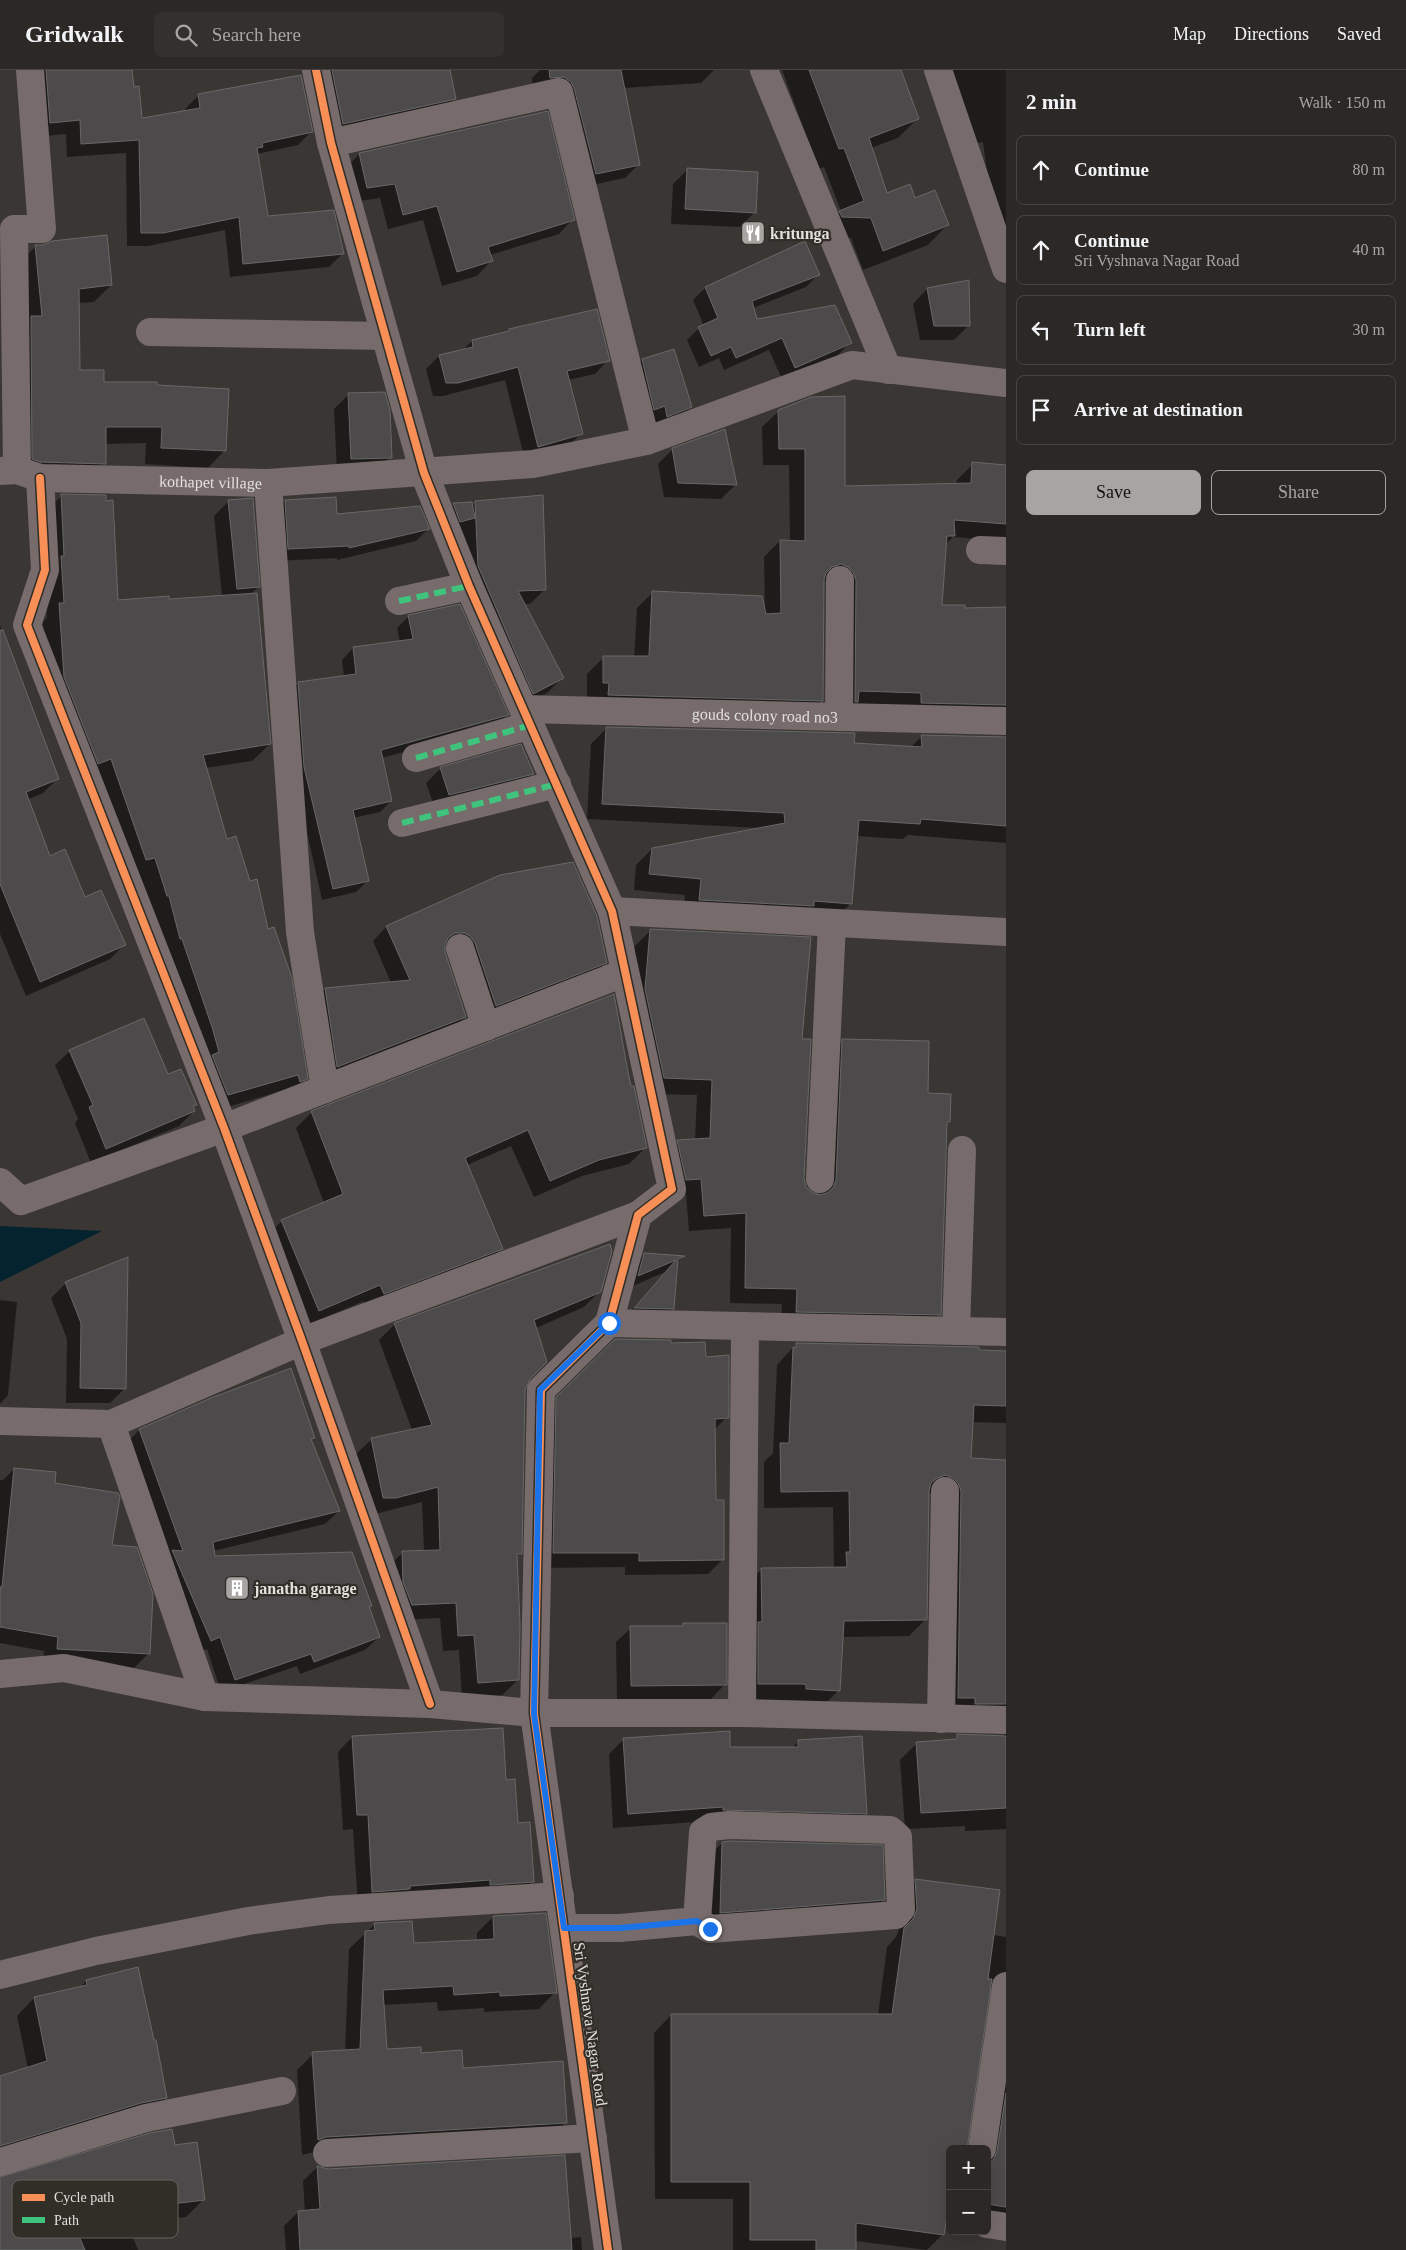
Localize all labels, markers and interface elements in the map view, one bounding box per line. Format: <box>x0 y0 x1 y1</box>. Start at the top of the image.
search box <box>154 12 504 57</box>
text: Gridwalk <box>25 21 124 47</box>
icon: search <box>172 21 200 49</box>
text: Search here <box>212 24 301 45</box>
text: Map <box>1173 24 1206 44</box>
text: Directions <box>1234 24 1309 44</box>
text: Saved <box>1337 24 1381 44</box>
text: 2 min <box>1026 90 1077 114</box>
text: Walk · 150 m <box>1299 94 1386 111</box>
icon: ahead <box>1027 156 1055 184</box>
text: Continue <box>1074 159 1149 180</box>
text: 80 m <box>1353 161 1385 178</box>
restaurant icon: kritunga <box>740 220 766 246</box>
place label: kritunga <box>770 225 830 243</box>
text: Continue <box>1074 230 1149 251</box>
icon: ahead <box>1027 236 1055 264</box>
text: 40 m <box>1353 241 1385 258</box>
text: Sri Vyshnava Nagar Road <box>1074 252 1239 269</box>
icon: left <box>1027 316 1055 344</box>
text: Turn left <box>1074 319 1146 340</box>
text: 30 m <box>1353 321 1385 338</box>
icon: arrive <box>1027 396 1055 424</box>
text: Arrive at destination <box>1074 399 1243 420</box>
button: Save <box>1026 470 1201 515</box>
button: Share <box>1211 470 1386 515</box>
street label: kothapet village <box>159 473 262 493</box>
street label: gouds colony road no3 <box>692 705 838 726</box>
route start <box>598 1312 621 1335</box>
building icon: janatha garage <box>224 1575 250 1601</box>
place label: janatha garage <box>253 1580 357 1598</box>
route end <box>699 1918 722 1941</box>
street label: Sri Vyshnava Nagar Road <box>570 1941 610 2107</box>
map controls <box>946 2145 991 2235</box>
button: + <box>946 2145 991 2190</box>
legend <box>12 2180 178 2238</box>
text: Cycle path <box>54 2190 114 2205</box>
button: − <box>946 2190 991 2235</box>
text: Path <box>54 2213 79 2228</box>

